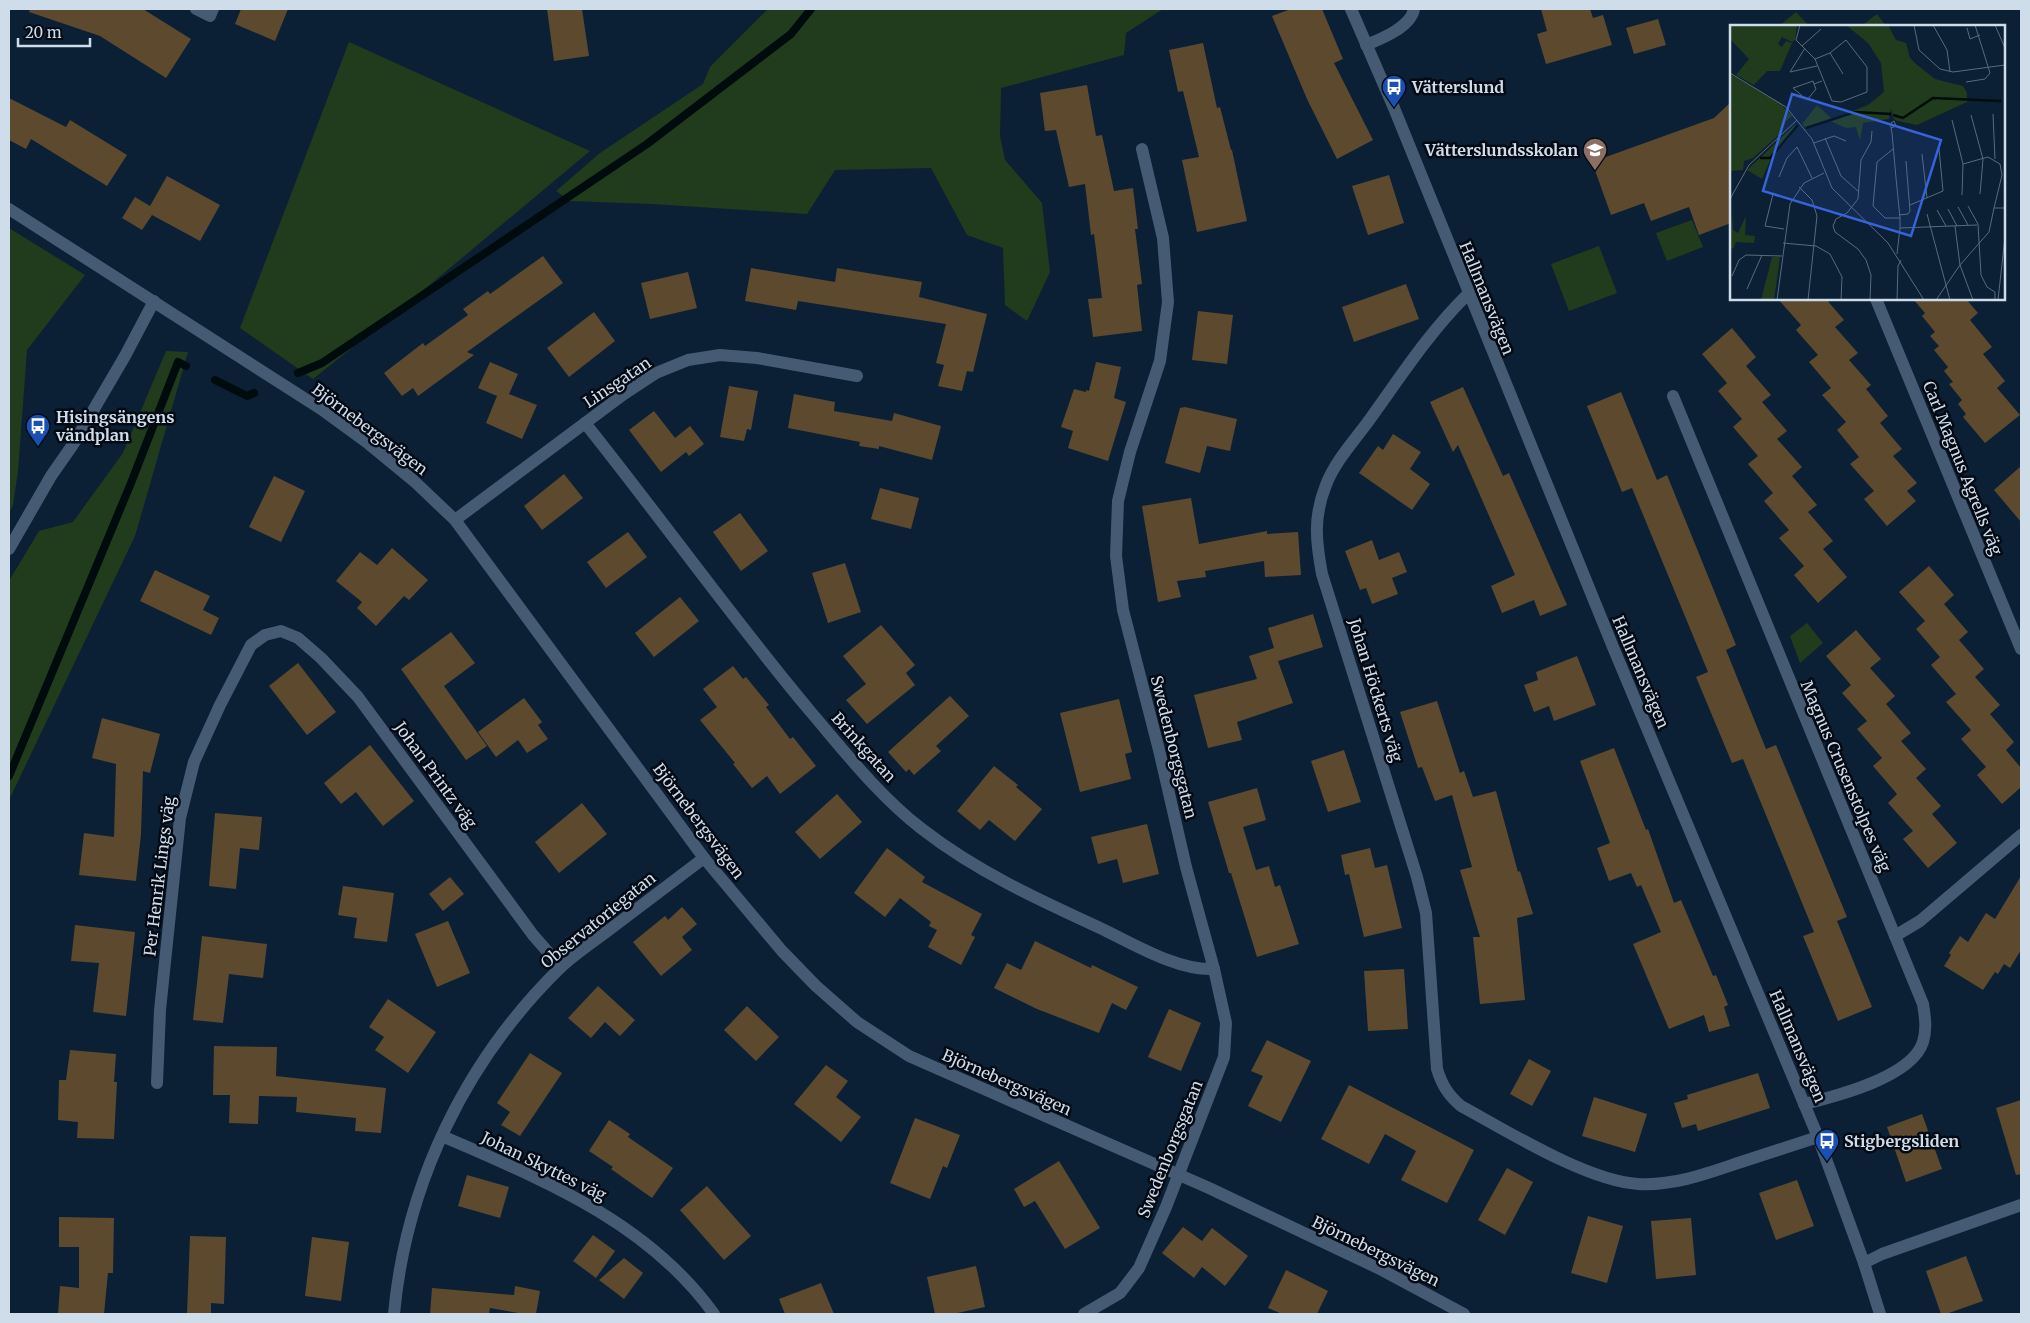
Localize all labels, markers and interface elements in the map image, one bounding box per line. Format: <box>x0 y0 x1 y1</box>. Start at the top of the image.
scale bar <box>18 15 90 47</box>
text: 20 m <box>25 23 62 42</box>
inset map <box>1730 25 2005 300</box>
bus stop icon: Vätterslund <box>1381 74 1407 108</box>
place label: Vätterslund <box>1411 77 1504 97</box>
school or university icon: Vätterslundsskolan <box>1582 137 1608 171</box>
place label: Vätterslundsskolan <box>1424 140 1578 160</box>
street label: Hallmansvägen <box>1455 239 1519 358</box>
street label: Linsgatan <box>580 352 655 412</box>
street label: Carl Magnus Agrells väg <box>1919 378 2007 558</box>
street label: Björnebergsvägen <box>308 379 432 479</box>
place label: Hisingsängens vändplan <box>55 407 174 445</box>
bus stop icon: Hisingsängens vändplan <box>25 413 51 447</box>
street label: Hallmansvägen <box>1608 613 1674 732</box>
street label: Johan Höckerts väg <box>1344 615 1407 764</box>
street label: Swedenborgsgatan <box>1147 673 1202 821</box>
street label: Magnus Crusenstolpes väg <box>1797 677 1896 875</box>
street label: Brinkgatan <box>827 708 901 786</box>
street label: Johan Printz väg <box>390 717 482 833</box>
street label: Björnebergsvägen <box>649 759 749 883</box>
street label: Per Henrik Lings väg <box>139 795 179 957</box>
street label: Observatoriegatan <box>537 867 660 972</box>
street label: Hallmansvägen <box>1765 987 1831 1106</box>
street label: Björnebergsvägen <box>939 1044 1075 1120</box>
street label: Swedenborgsgatan <box>1133 1077 1207 1221</box>
street label: Johan Skyttes väg <box>477 1127 610 1205</box>
bus stop icon: Stigbergsliden <box>1814 1128 1840 1162</box>
place label: Stigbergsliden <box>1844 1131 1959 1151</box>
street label: Björnebergsvägen <box>1309 1211 1443 1291</box>

